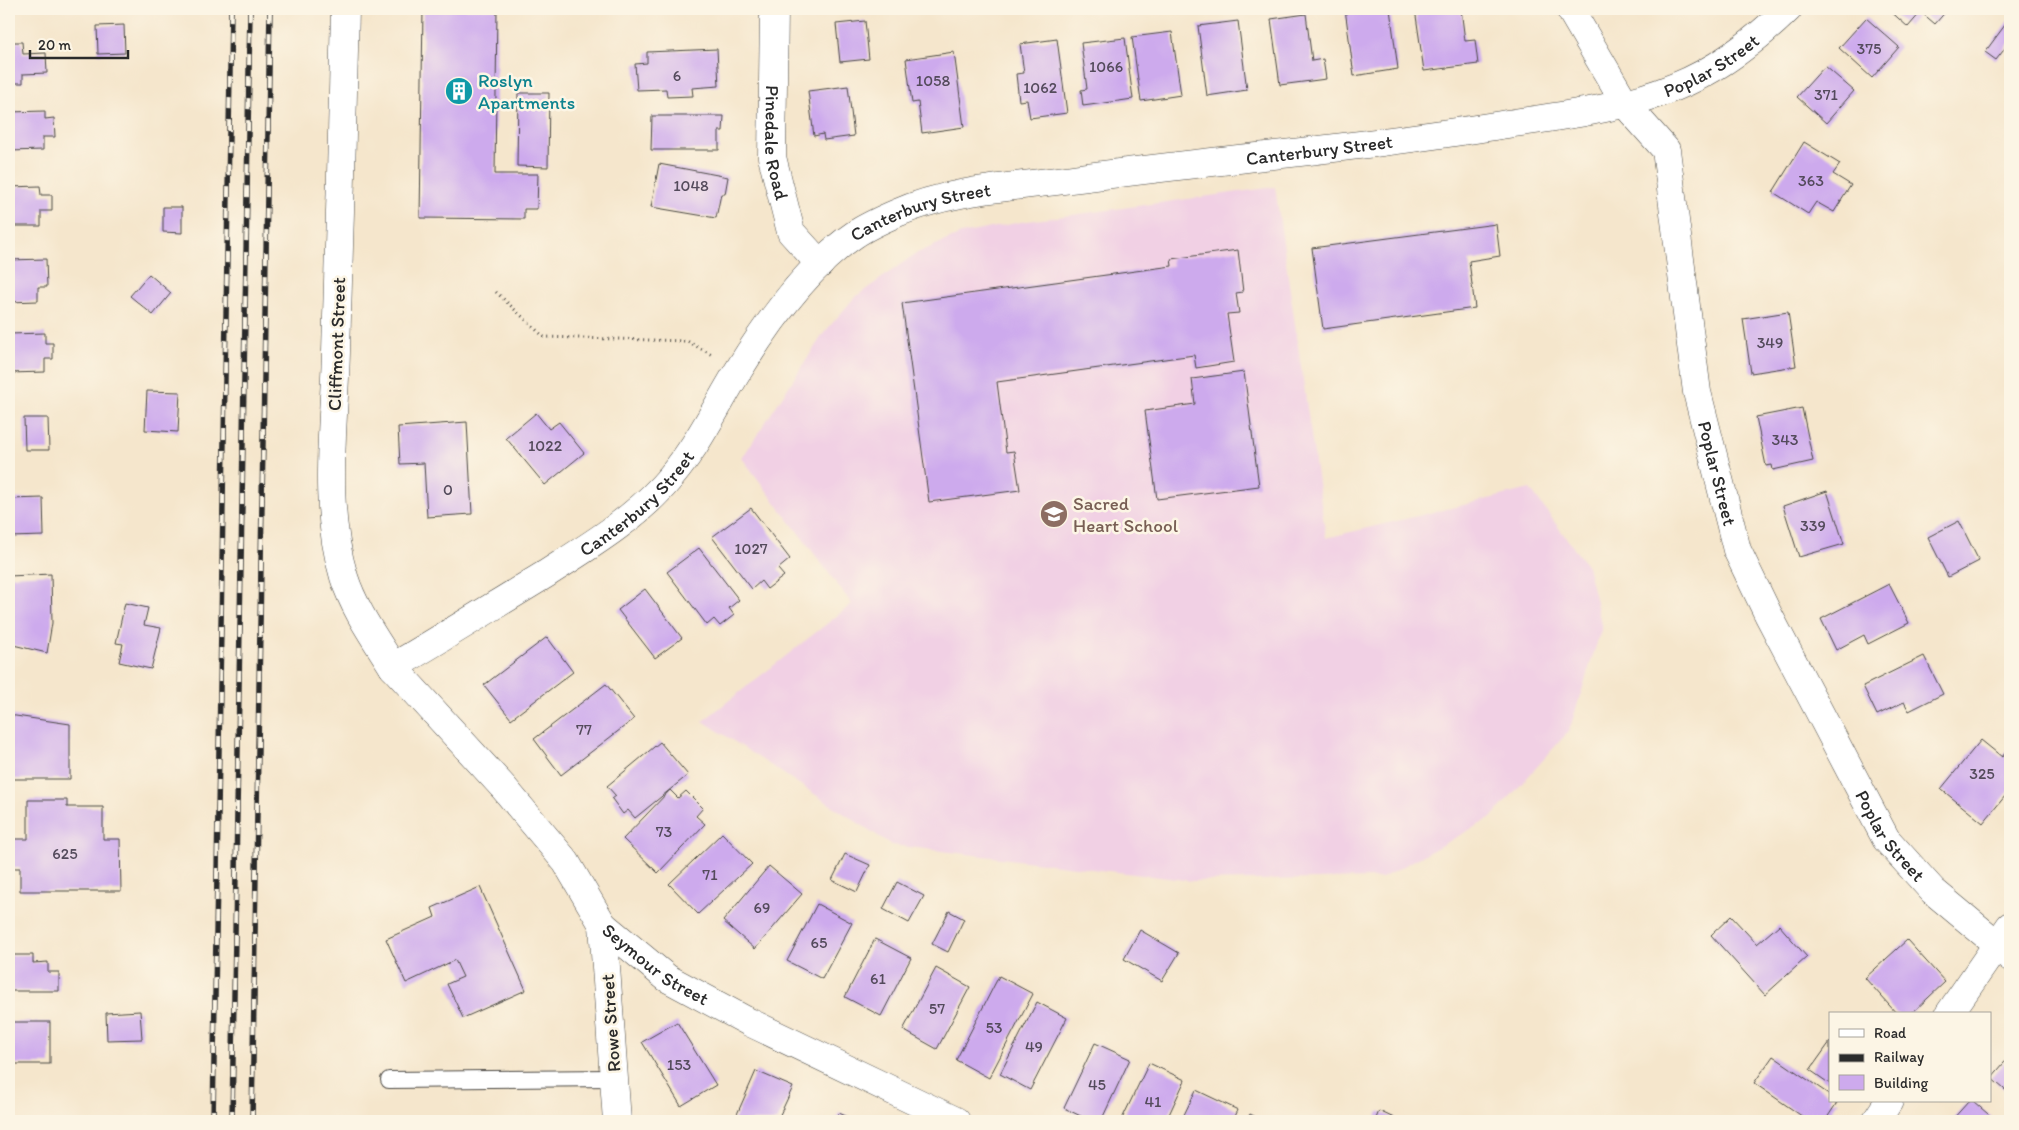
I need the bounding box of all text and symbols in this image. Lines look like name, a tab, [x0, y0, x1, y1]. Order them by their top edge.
scale bar	[30, 28, 128, 60]
street label: Poplar Street	[1660, 29, 1764, 102]
text: 20 m	[38, 36, 72, 54]
house number: 375	[1856, 39, 1882, 58]
house number: 1066	[1089, 57, 1123, 76]
house number: 6	[673, 66, 681, 85]
place label: Roslyn Apartments	[478, 69, 575, 114]
house number: 1058	[916, 71, 950, 90]
building icon: Roslyn Apartments	[444, 76, 474, 106]
house number: 1062	[1023, 78, 1058, 97]
street label: Pinedale Road	[760, 85, 794, 203]
house number: 371	[1814, 85, 1839, 104]
street label: Canterbury Street	[1245, 130, 1394, 170]
house number: 363	[1798, 171, 1824, 190]
house number: 1048	[673, 176, 709, 195]
street label: Canterbury Street	[846, 178, 992, 246]
street label: Cliffmont Street	[323, 277, 350, 411]
house number: 349	[1757, 333, 1783, 352]
street label: Poplar Street	[1693, 419, 1741, 528]
house number: 343	[1771, 430, 1799, 449]
house number: 1022	[528, 436, 563, 455]
street label: Canterbury Street	[575, 446, 699, 561]
house number: 0	[443, 480, 453, 499]
place label: Sacred Heart School	[1073, 492, 1179, 537]
school or university icon: Sacred Heart School	[1039, 499, 1069, 529]
house number: 339	[1800, 516, 1826, 535]
house number: 1027	[734, 539, 768, 558]
house number: 77	[576, 720, 592, 739]
house number: 325	[1969, 764, 1995, 783]
street label: Poplar Street	[1850, 786, 1930, 887]
house number: 73	[656, 822, 673, 841]
house number: 625	[52, 844, 78, 863]
house number: 71	[702, 865, 718, 884]
house number: 69	[754, 898, 770, 917]
street label: Seymour Street	[598, 918, 713, 1010]
house number: 65	[811, 933, 827, 952]
house number: 61	[870, 969, 887, 988]
street label: Rowe Street	[596, 973, 625, 1073]
house number: 57	[929, 999, 945, 1018]
legend	[1829, 1012, 1992, 1102]
house number: 53	[985, 1018, 1003, 1037]
text: Road	[1874, 1024, 1907, 1042]
house number: 49	[1025, 1037, 1043, 1056]
text: Railway	[1874, 1048, 1924, 1066]
house number: 153	[667, 1055, 692, 1074]
text: Building	[1874, 1074, 1928, 1092]
house number: 45	[1088, 1075, 1106, 1094]
house number: 41	[1144, 1092, 1162, 1111]

